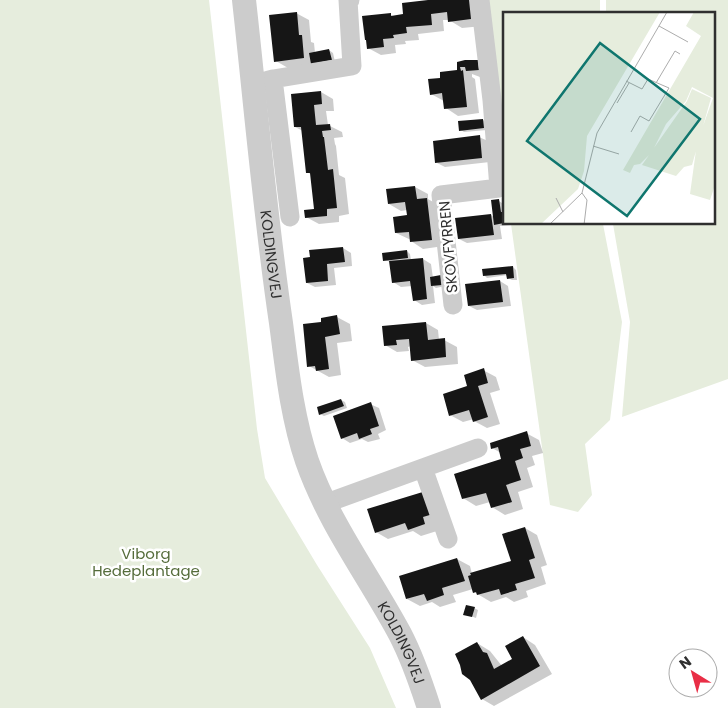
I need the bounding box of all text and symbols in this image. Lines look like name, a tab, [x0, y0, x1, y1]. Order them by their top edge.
inset map	[503, 12, 716, 225]
street label: SKOVFYRREN	[434, 200, 462, 294]
street label: KOLDINGVEJ	[256, 209, 288, 300]
park label: Viborg Hedeplantage	[92, 543, 200, 581]
street label: KOLDINGVEJ	[373, 597, 431, 687]
north arrow	[668, 648, 718, 698]
text: N	[675, 651, 695, 674]

